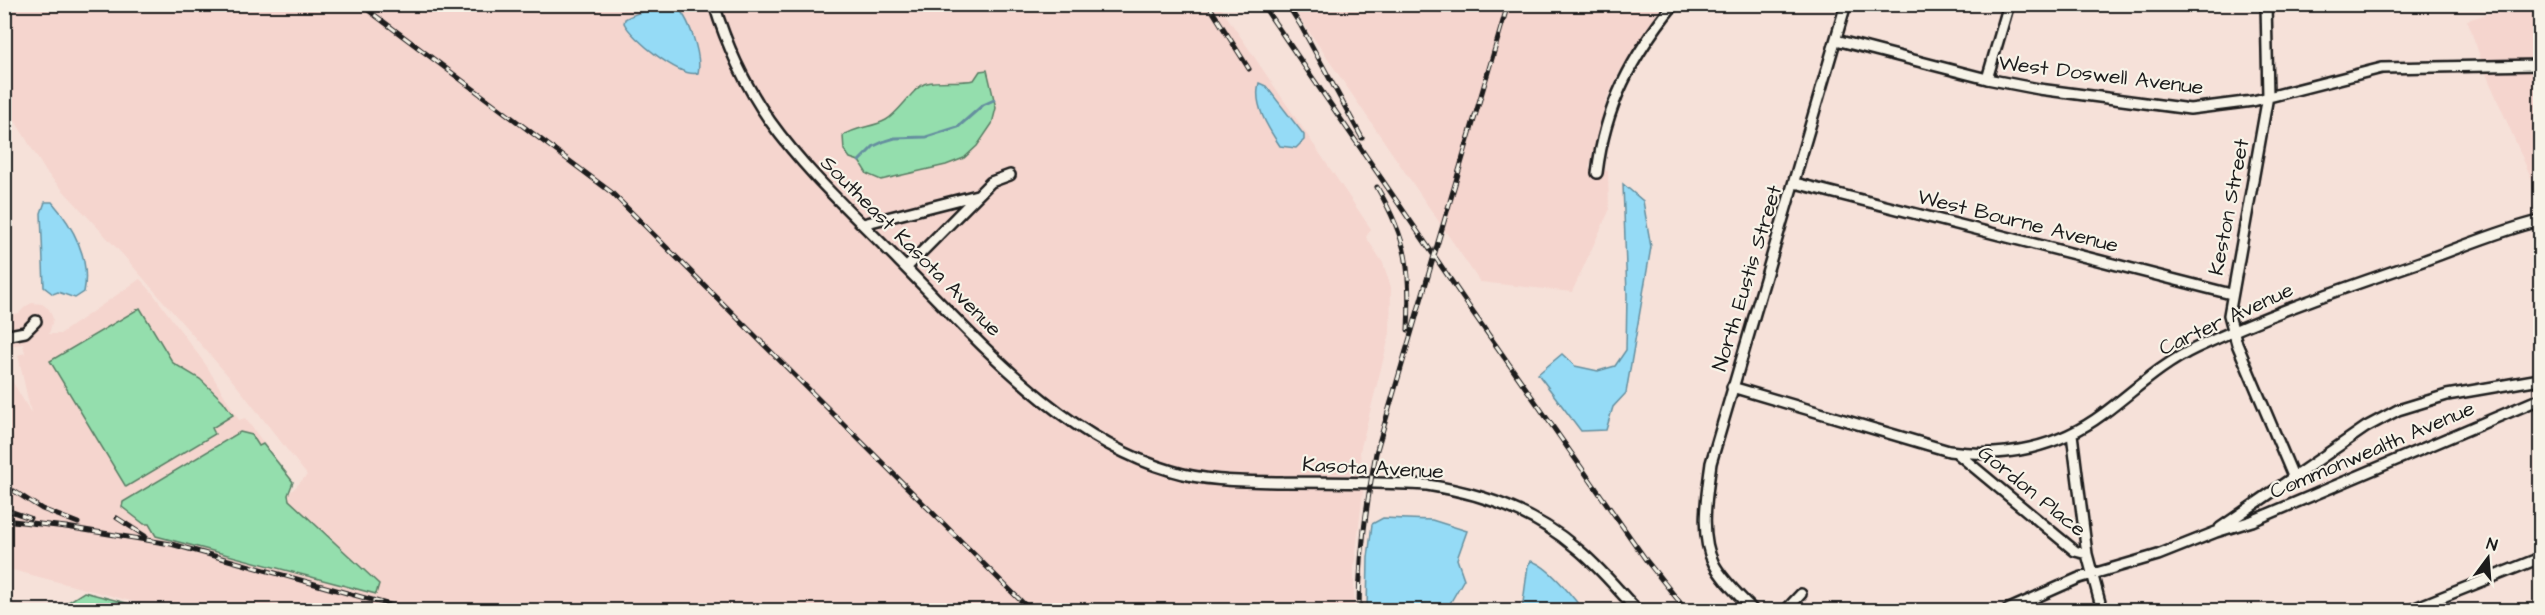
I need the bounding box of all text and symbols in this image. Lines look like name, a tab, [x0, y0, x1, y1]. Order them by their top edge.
street label: West Doswell Avenue	[1997, 48, 2205, 102]
street label: Keston Street	[2202, 136, 2257, 278]
street label: Southeast Kasota Avenue	[814, 149, 1008, 343]
street label: North Eustis Street	[1705, 181, 1789, 374]
street label: West Bourne Avenue	[1915, 182, 2121, 260]
street label: Carter Avenue	[2154, 275, 2298, 363]
street label: Commonwealth Avenue	[2265, 394, 2479, 506]
street label: Gordon Place	[1972, 438, 2092, 544]
street label: Kasota Avenue	[1302, 450, 1444, 486]
north arrow	[2458, 528, 2518, 588]
text: N	[2484, 533, 2500, 556]

